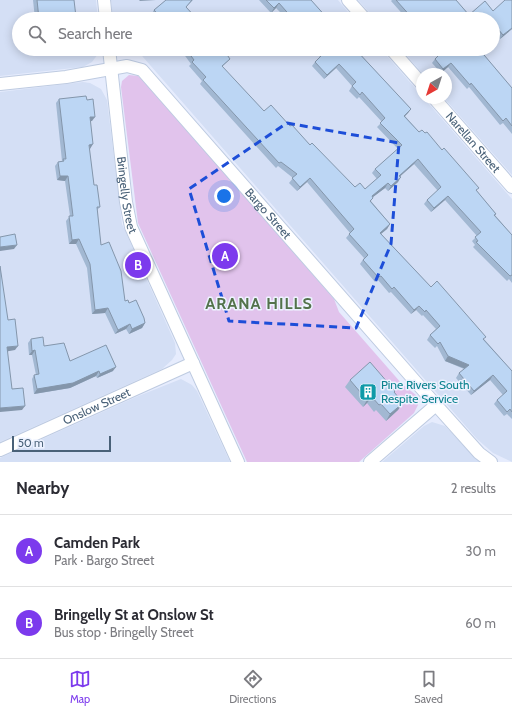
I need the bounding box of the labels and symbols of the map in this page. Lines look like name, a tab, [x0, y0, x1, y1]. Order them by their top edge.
north arrow	[416, 68, 452, 104]
street label: Narellan Street	[443, 109, 504, 175]
street label: Bringelly Street	[114, 156, 141, 236]
street label: Bargo Street	[242, 185, 295, 242]
your location	[214, 186, 234, 206]
pin: A	[212, 241, 238, 271]
pin: B	[125, 250, 151, 280]
district label: ARANA HILLS	[205, 294, 313, 313]
place label: Pine Rivers South Respite Service	[381, 377, 469, 406]
building icon: Pine Rivers South Respite Service	[358, 382, 378, 402]
street label: Onslow Street	[60, 384, 133, 428]
scale bar	[12, 434, 111, 453]

